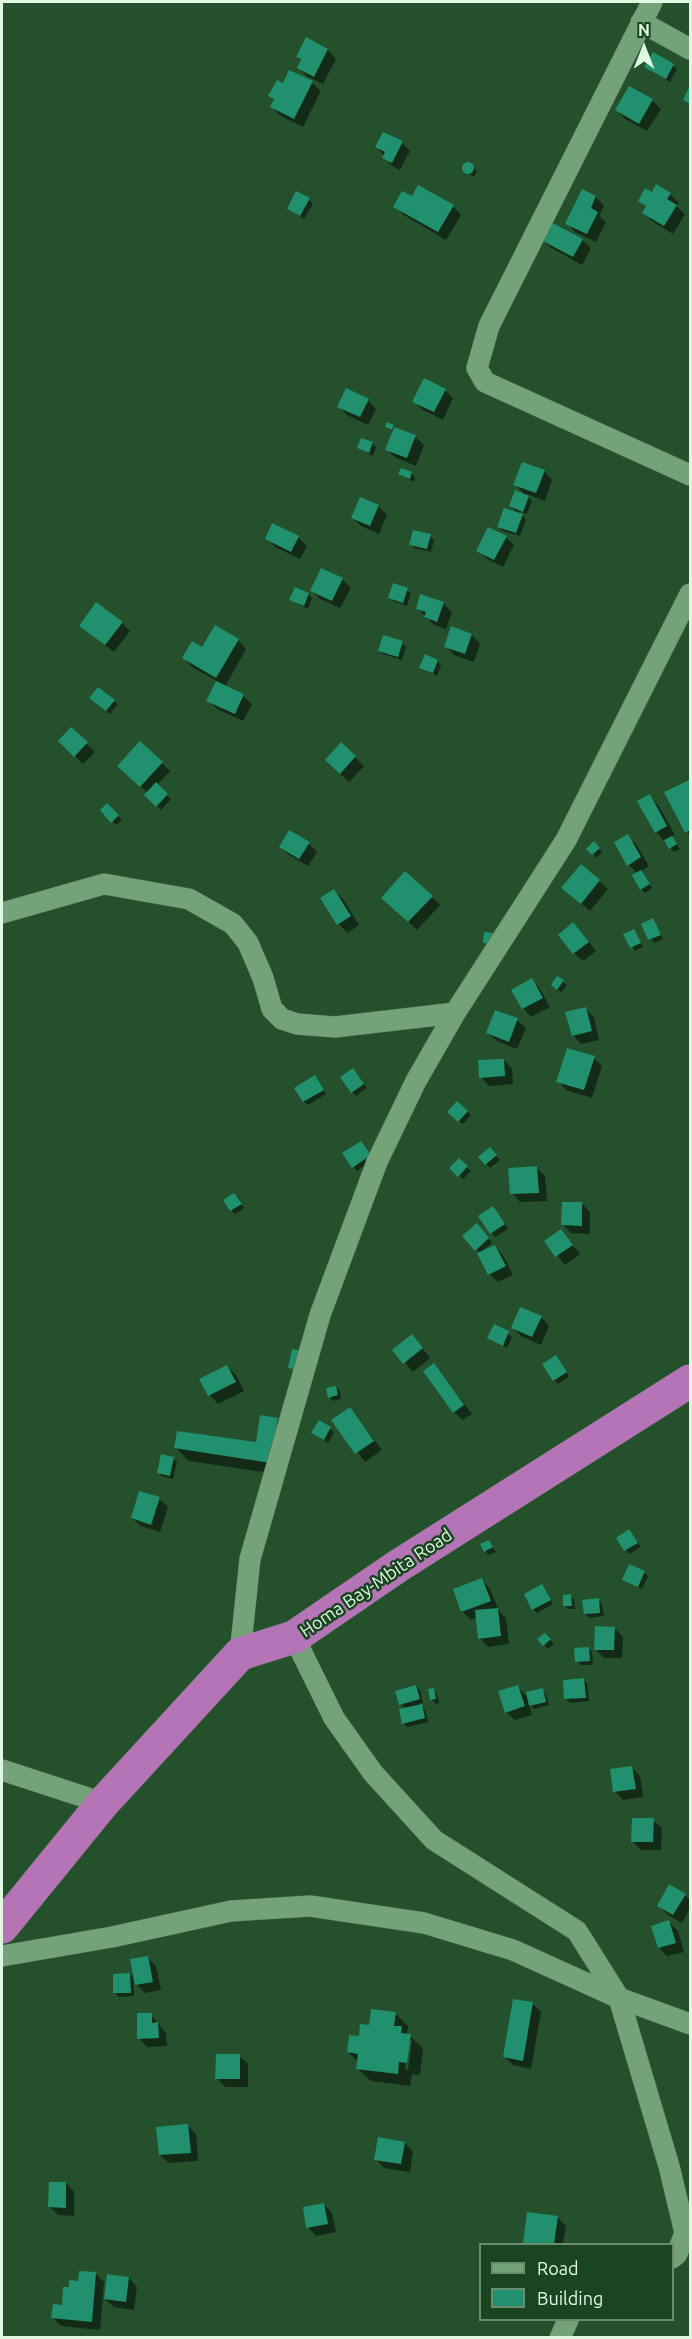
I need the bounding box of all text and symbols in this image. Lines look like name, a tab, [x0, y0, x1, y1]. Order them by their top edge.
north arrow	[614, 18, 674, 78]
text: N	[638, 21, 650, 39]
street label: Homa Bay-Mbita Road	[296, 1524, 456, 1642]
legend	[479, 2243, 674, 2321]
text: Road	[537, 2258, 579, 2278]
text: Building	[537, 2288, 603, 2308]

